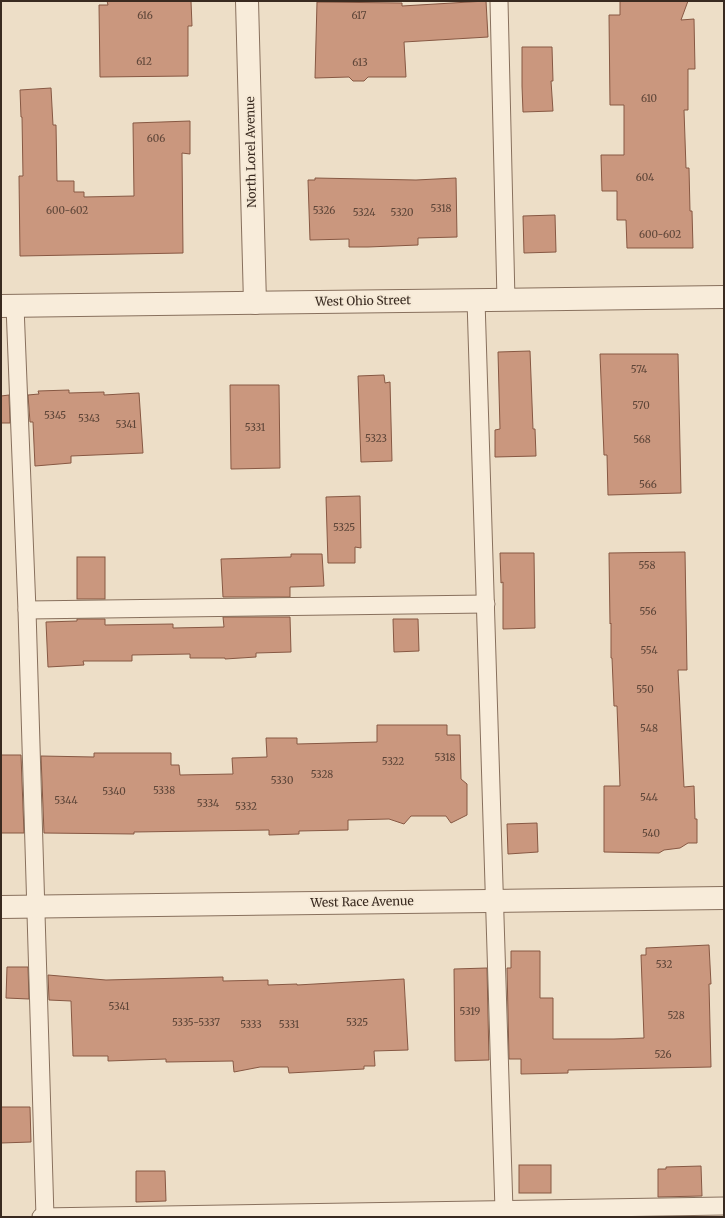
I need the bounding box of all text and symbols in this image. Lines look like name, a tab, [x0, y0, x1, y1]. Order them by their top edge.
house number: 616	[137, 9, 153, 22]
house number: 617	[351, 9, 367, 22]
house number: 612	[136, 55, 152, 68]
house number: 613	[352, 56, 368, 69]
house number: 610	[641, 92, 657, 105]
street label: North Lorel Avenue	[242, 96, 259, 208]
house number: 606	[147, 132, 165, 145]
house number: 604	[636, 171, 654, 184]
house number: 5318	[431, 202, 451, 215]
house number: 600-602	[46, 204, 88, 217]
house number: 5326	[313, 204, 335, 217]
house number: 5324	[353, 206, 375, 219]
house number: 5320	[391, 206, 413, 219]
house number: 600-602	[639, 228, 681, 241]
street label: West Ohio Street	[314, 292, 411, 309]
house number: 574	[631, 363, 647, 376]
house number: 570	[632, 399, 650, 412]
house number: 5345	[44, 409, 66, 422]
house number: 5343	[78, 412, 100, 425]
house number: 5341	[116, 418, 137, 431]
house number: 5331	[245, 421, 266, 434]
house number: 5323	[365, 432, 387, 445]
house number: 568	[633, 433, 651, 446]
house number: 566	[639, 478, 657, 491]
house number: 5325	[333, 521, 355, 534]
house number: 558	[639, 559, 655, 572]
house number: 556	[639, 605, 657, 618]
house number: 554	[640, 644, 658, 657]
house number: 550	[636, 683, 654, 696]
house number: 548	[640, 722, 658, 735]
house number: 5318	[435, 751, 455, 764]
house number: 5322	[382, 755, 404, 768]
house number: 5328	[311, 768, 333, 781]
house number: 5330	[271, 774, 293, 787]
house number: 5338	[153, 784, 175, 797]
house number: 5340	[102, 785, 126, 798]
house number: 544	[640, 791, 658, 804]
house number: 5344	[54, 794, 78, 807]
house number: 5334	[197, 797, 219, 810]
house number: 5332	[235, 800, 257, 813]
house number: 540	[642, 827, 660, 840]
street label: West Race Avenue	[309, 893, 414, 910]
house number: 532	[656, 958, 672, 971]
house number: 5341	[109, 1000, 130, 1013]
house number: 5319	[460, 1005, 480, 1018]
house number: 528	[667, 1009, 685, 1022]
house number: 5335-5337	[172, 1016, 220, 1029]
house number: 5325	[346, 1016, 368, 1029]
house number: 5333	[240, 1018, 262, 1031]
house number: 5331	[279, 1018, 300, 1031]
house number: 526	[654, 1048, 672, 1061]

